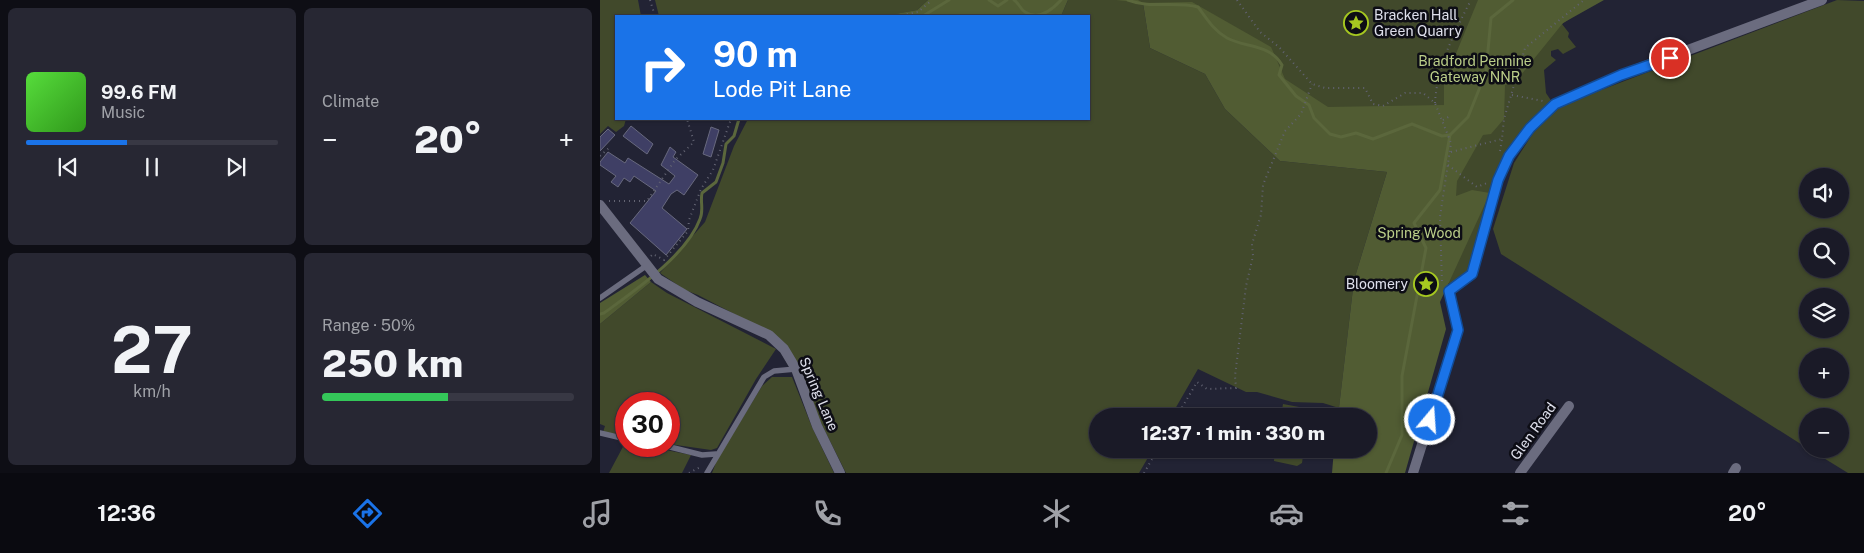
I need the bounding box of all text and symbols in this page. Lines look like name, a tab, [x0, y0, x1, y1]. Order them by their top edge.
place label: Bracken Hall Green Quarry	[1374, 7, 1462, 39]
place icon: Bracken Hall Green Quarry	[1343, 10, 1369, 36]
text: 90 m	[713, 34, 798, 75]
icon: right	[630, 35, 695, 100]
pin	[1649, 37, 1691, 79]
icon: arrive	[1656, 44, 1684, 72]
park label: Bradford Pennine Gateway NNR	[1418, 53, 1532, 85]
text: Lode Pit Lane	[713, 76, 852, 102]
text: 99.6 FM	[101, 81, 177, 103]
text: Climate	[322, 92, 379, 111]
text: Music	[101, 103, 145, 122]
text: 20°	[414, 117, 482, 162]
text: −	[322, 123, 338, 156]
text: +	[558, 123, 574, 156]
icon: previous	[54, 153, 82, 181]
icon: pause	[138, 153, 166, 181]
icon: next	[222, 153, 250, 181]
map controls	[1799, 168, 1849, 458]
button: sound	[1799, 168, 1849, 218]
park label: Spring Wood	[1377, 225, 1461, 241]
button: search	[1799, 228, 1849, 278]
place icon: Bloomery	[1413, 271, 1439, 297]
place label: Bloomery	[1346, 276, 1408, 292]
button: layers	[1799, 288, 1849, 338]
text: 27	[111, 311, 193, 388]
text: Range · 50%	[322, 316, 415, 335]
text: 250 km	[322, 341, 463, 386]
button: +	[1799, 348, 1849, 398]
street label: Spring Lane	[796, 355, 842, 433]
text: km/h	[133, 382, 171, 401]
speed limit sign: 30	[615, 392, 680, 457]
position arrow	[1403, 393, 1455, 445]
street label: Glen Road	[1507, 399, 1559, 463]
button: −	[1799, 408, 1849, 458]
text: 12:37 · 1 min · 330 m	[1141, 422, 1325, 444]
icon: directions	[350, 496, 385, 531]
icon: music	[580, 496, 615, 531]
icon: phone	[810, 496, 845, 531]
icon: climate	[1039, 496, 1074, 531]
icon: car	[1269, 496, 1304, 531]
icon: filters	[1498, 496, 1533, 531]
text: 12:36	[97, 500, 156, 526]
text: 20°	[1728, 500, 1767, 526]

